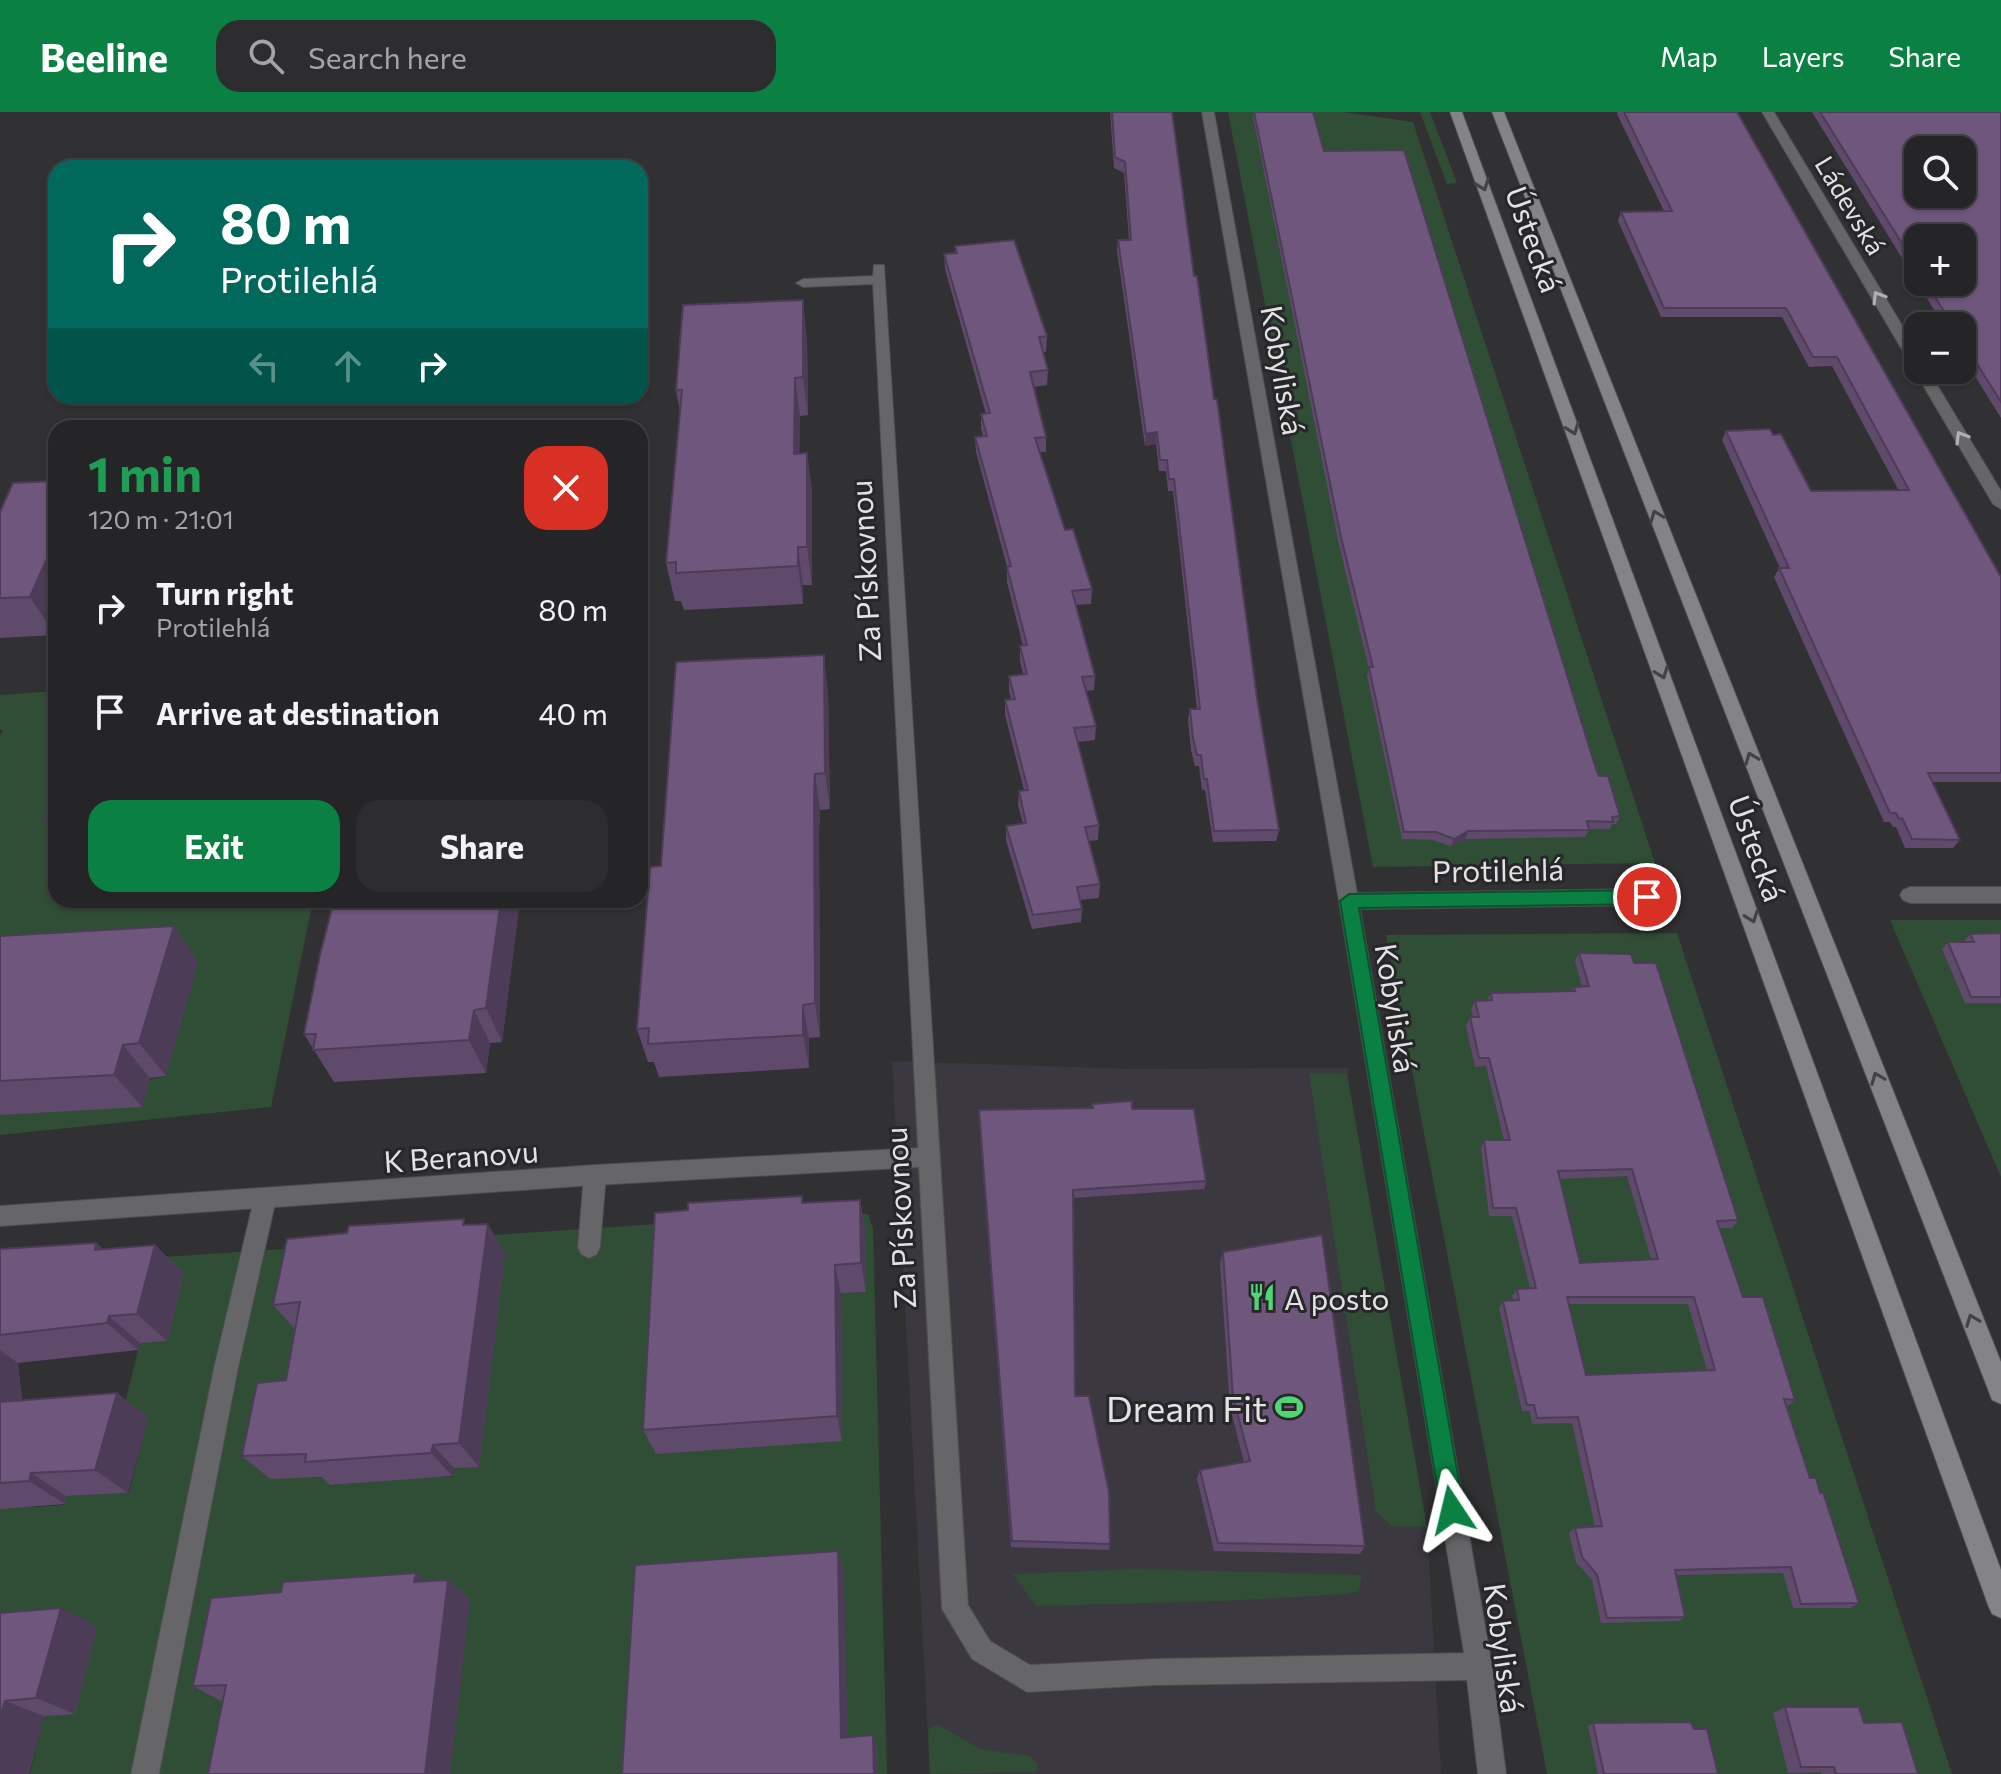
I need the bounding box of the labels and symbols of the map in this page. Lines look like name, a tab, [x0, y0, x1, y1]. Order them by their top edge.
street label: Ládevská	[1810, 150, 1892, 260]
one-way arrow	[1473, 177, 1490, 191]
street label: Ústecká	[1499, 181, 1571, 297]
one-way arrow	[1872, 291, 1888, 306]
street label: Kobyliská	[1254, 302, 1314, 438]
one-way arrow	[1563, 421, 1579, 435]
one-way arrow	[1955, 431, 1971, 446]
street label: Za Pískovnou	[841, 479, 887, 663]
one-way arrow	[1649, 509, 1666, 523]
one-way arrow	[1652, 665, 1669, 679]
one-way arrow	[1744, 752, 1761, 766]
street label: Ústecká	[1722, 790, 1794, 906]
street label: Protilehlá	[1432, 849, 1564, 889]
pin	[1613, 863, 1681, 931]
one-way arrow	[1742, 910, 1759, 924]
street label: Kobyliská	[1369, 941, 1425, 1075]
one-way arrow	[1870, 1072, 1887, 1086]
street label: Za Pískovnou	[876, 1126, 922, 1310]
street label: K Beranovu	[382, 1131, 540, 1179]
place label: A posto	[1284, 1279, 1389, 1316]
restaurant icon: A posto	[1247, 1282, 1277, 1312]
one-way arrow	[1966, 1314, 1982, 1328]
place label: Dream Fit	[1106, 1385, 1267, 1429]
sports icon: Dream Fit	[1274, 1392, 1304, 1422]
position arrow	[1410, 1468, 1494, 1552]
street label: Kobyliská	[1478, 1581, 1532, 1715]

